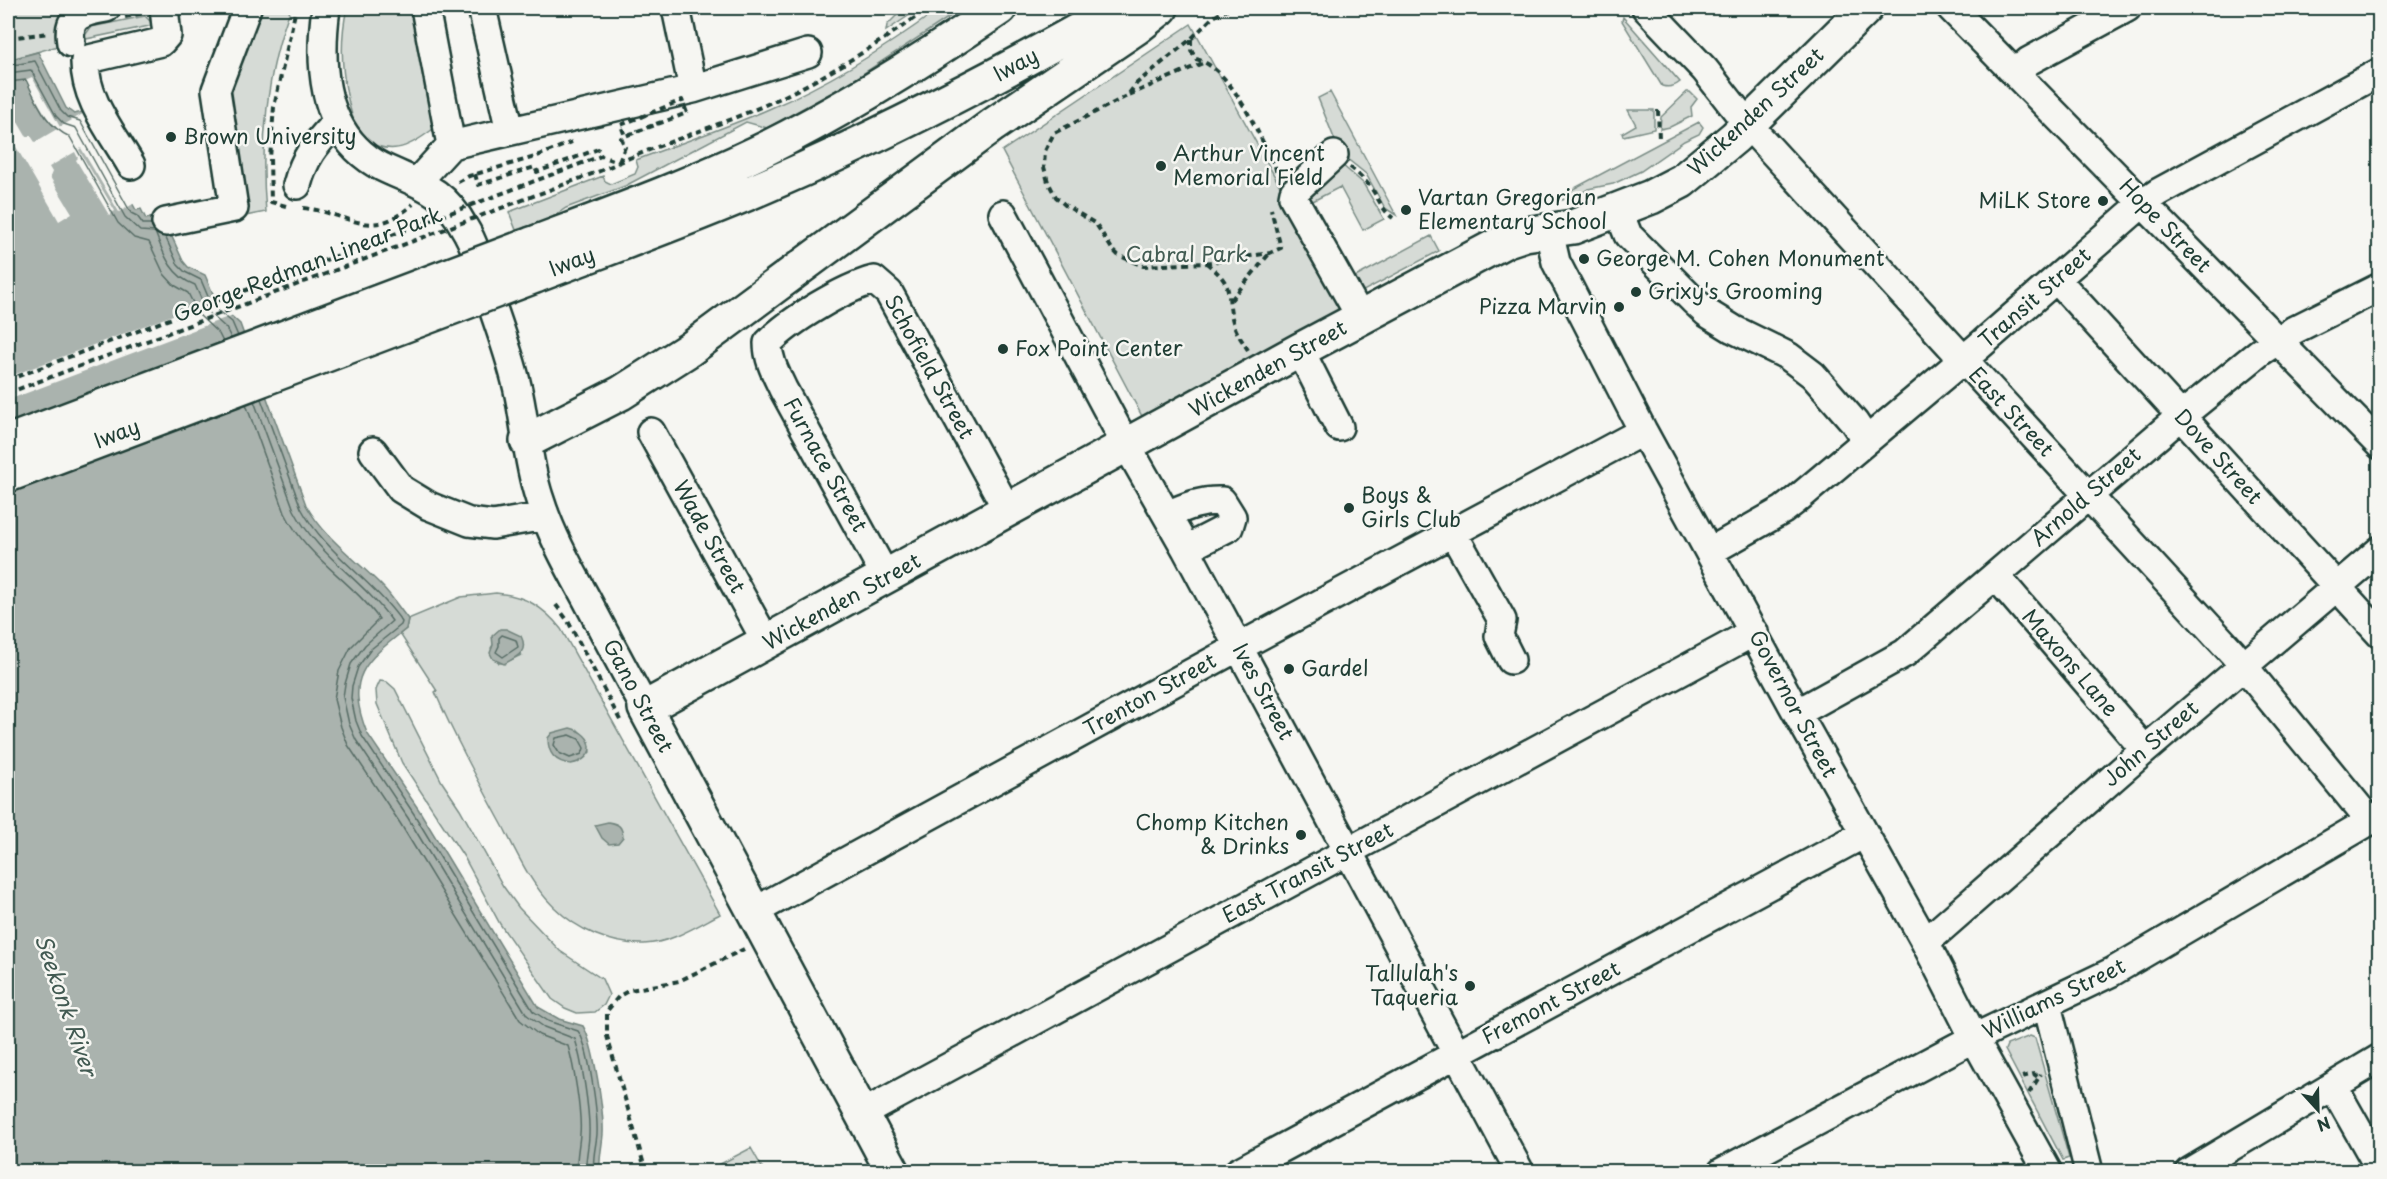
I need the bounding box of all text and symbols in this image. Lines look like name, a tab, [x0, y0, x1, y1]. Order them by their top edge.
street label: Iway	[987, 38, 1043, 88]
street label: Wickenden Street	[1679, 39, 1830, 182]
place label: Brown University	[183, 119, 357, 151]
marker: Brown University	[164, 130, 178, 144]
place label: Arthur Vincent Memorial Field	[1173, 136, 1325, 192]
marker: Arthur Vincent Memorial Field	[1154, 159, 1168, 173]
street label: Hope Street	[2113, 170, 2220, 279]
place label: Vartan Gregorian Elementary School	[1418, 180, 1607, 236]
place label: MiLK Store	[1979, 183, 2091, 215]
marker: MiLK Store	[2096, 194, 2110, 208]
street label: George Redman Linear Park	[168, 197, 447, 329]
marker: Vartan Gregorian Elementary School	[1399, 203, 1413, 217]
street label: Iway	[544, 237, 599, 283]
park label: Cabral Park	[1126, 237, 1248, 269]
street label: Transit Street	[1970, 238, 2097, 355]
place label: George M. Cohen Monument	[1596, 241, 1884, 273]
marker: George M. Cohen Monument	[1577, 252, 1591, 266]
place label: Grixy's Grooming	[1648, 274, 1823, 306]
marker: Grixy's Grooming	[1629, 285, 1643, 299]
street label: Schofield Street	[878, 288, 984, 444]
place label: Pizza Marvin	[1479, 289, 1607, 321]
marker: Pizza Marvin	[1612, 300, 1626, 314]
street label: Wickenden Street	[1182, 310, 1352, 424]
place label: Fox Point Center	[1015, 331, 1183, 363]
marker: Fox Point Center	[996, 342, 1010, 356]
street label: East Street	[1962, 359, 2063, 463]
street label: Furnace Street	[777, 391, 877, 537]
street label: Dove Street	[2168, 401, 2271, 510]
street label: Iway	[89, 409, 144, 455]
street label: Arnold Street	[2022, 438, 2147, 553]
street label: Wade Street	[667, 474, 755, 598]
place label: Boys & Girls Club	[1361, 478, 1461, 534]
marker: Boys & Girls Club	[1342, 501, 1356, 515]
street label: Wickenden Street	[756, 543, 926, 657]
street label: Maxons Lane	[2016, 601, 2127, 723]
street label: Governor Street	[1742, 624, 1847, 783]
street label: Gano Street	[596, 633, 683, 758]
street label: Ives Street	[1226, 637, 1304, 745]
street label: Trenton Street	[1077, 643, 1221, 743]
place label: Gardel	[1301, 651, 1368, 683]
marker: Gardel	[1282, 662, 1296, 676]
street label: John Street	[2095, 692, 2205, 793]
place label: Chomp Kitchen & Drinks	[1135, 805, 1289, 861]
street label: East Transit Street	[1216, 813, 1398, 930]
marker: Chomp Kitchen & Drinks	[1294, 828, 1308, 842]
water label: Seekonk River	[28, 929, 108, 1083]
street label: Williams Street	[1976, 949, 2130, 1046]
street label: Fremont Street	[1475, 951, 1625, 1051]
place label: Tallulah's Taqueria	[1365, 956, 1459, 1012]
marker: Tallulah's Taqueria	[1463, 979, 1477, 993]
north arrow	[2288, 1080, 2348, 1140]
text: N	[2314, 1111, 2334, 1138]

